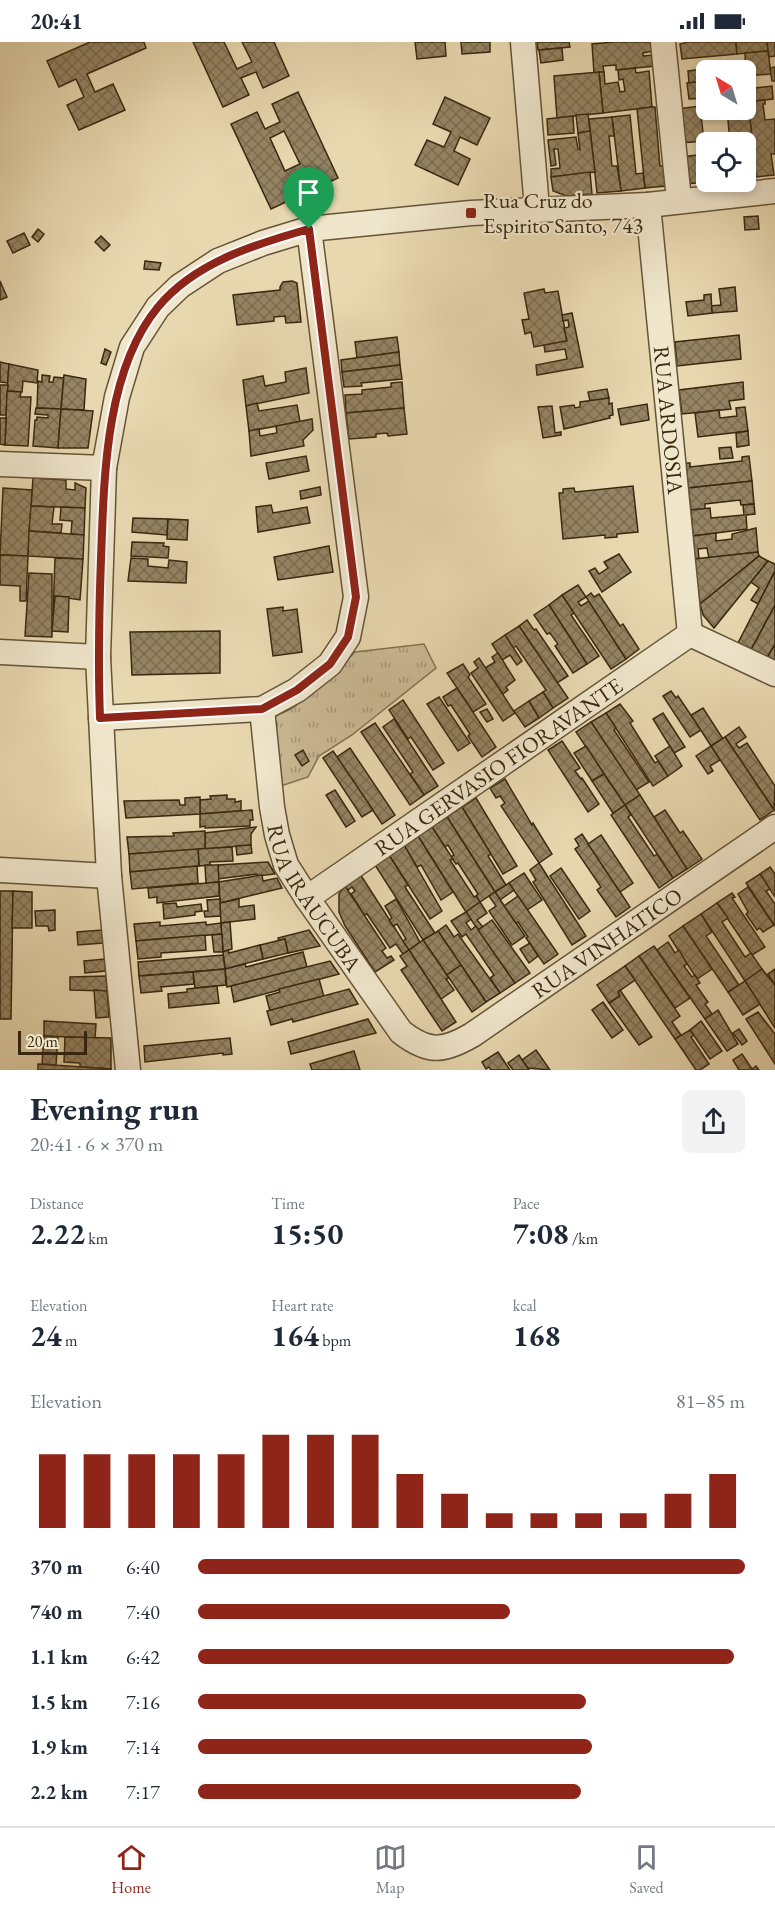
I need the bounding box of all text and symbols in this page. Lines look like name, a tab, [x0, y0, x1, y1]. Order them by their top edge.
text: 20:41	[30, 7, 83, 36]
north arrow	[696, 60, 756, 120]
map controls	[696, 60, 756, 192]
button: locate	[696, 132, 756, 192]
pin	[283, 167, 334, 229]
icon: arrive	[292, 176, 325, 209]
place label: Rua Cruz do Espirito Santo, 743	[483, 186, 643, 240]
marker: Rua Cruz do Espirito Santo, 743	[464, 206, 478, 220]
street label: RUA ARDOSIA	[647, 344, 691, 496]
street label: RUA GERVASIO FIORAVANTE	[368, 671, 628, 862]
street label: RUA IRAUCUBA	[261, 822, 369, 978]
street label: RUA VINHATICO	[525, 881, 688, 1005]
scale bar	[18, 1028, 87, 1055]
text: 20 m	[27, 1031, 58, 1052]
text: Evening run	[30, 1087, 199, 1130]
button: share	[682, 1090, 745, 1153]
text: 20:41 · 6 × 370 m	[30, 1131, 163, 1157]
text: Distance	[30, 1193, 83, 1214]
text: Time	[271, 1193, 305, 1214]
text: Pace	[513, 1193, 540, 1214]
text: 2.22	[30, 1214, 85, 1253]
text: 15:50	[271, 1214, 343, 1253]
text: 7:08	[513, 1214, 569, 1253]
text: km	[85, 1228, 108, 1249]
text: /km	[569, 1228, 598, 1249]
text: Elevation	[30, 1295, 88, 1316]
text: Heart rate	[271, 1295, 333, 1316]
text: kcal	[513, 1295, 537, 1316]
text: 24	[30, 1316, 62, 1355]
text: 164	[271, 1316, 319, 1355]
text: 168	[513, 1316, 560, 1355]
text: m	[62, 1330, 77, 1351]
text: bpm	[319, 1330, 351, 1351]
text: Elevation	[30, 1388, 102, 1414]
text: 81–85 m	[676, 1388, 745, 1414]
text: 370 m	[30, 1554, 83, 1580]
text: 6:40	[126, 1554, 160, 1580]
text: 740 m	[30, 1599, 83, 1625]
text: 7:40	[126, 1599, 160, 1625]
text: 1.1 km	[30, 1644, 88, 1670]
text: 6:42	[126, 1644, 160, 1670]
text: 1.5 km	[30, 1689, 88, 1715]
text: 7:16	[126, 1689, 160, 1715]
text: 1.9 km	[30, 1734, 88, 1760]
text: 7:14	[126, 1734, 160, 1760]
text: 2.2 km	[30, 1779, 88, 1805]
text: 7:17	[126, 1779, 160, 1805]
tab: Home	[111, 1841, 151, 1898]
tab: Map	[374, 1841, 407, 1898]
tab: Saved	[629, 1841, 664, 1898]

